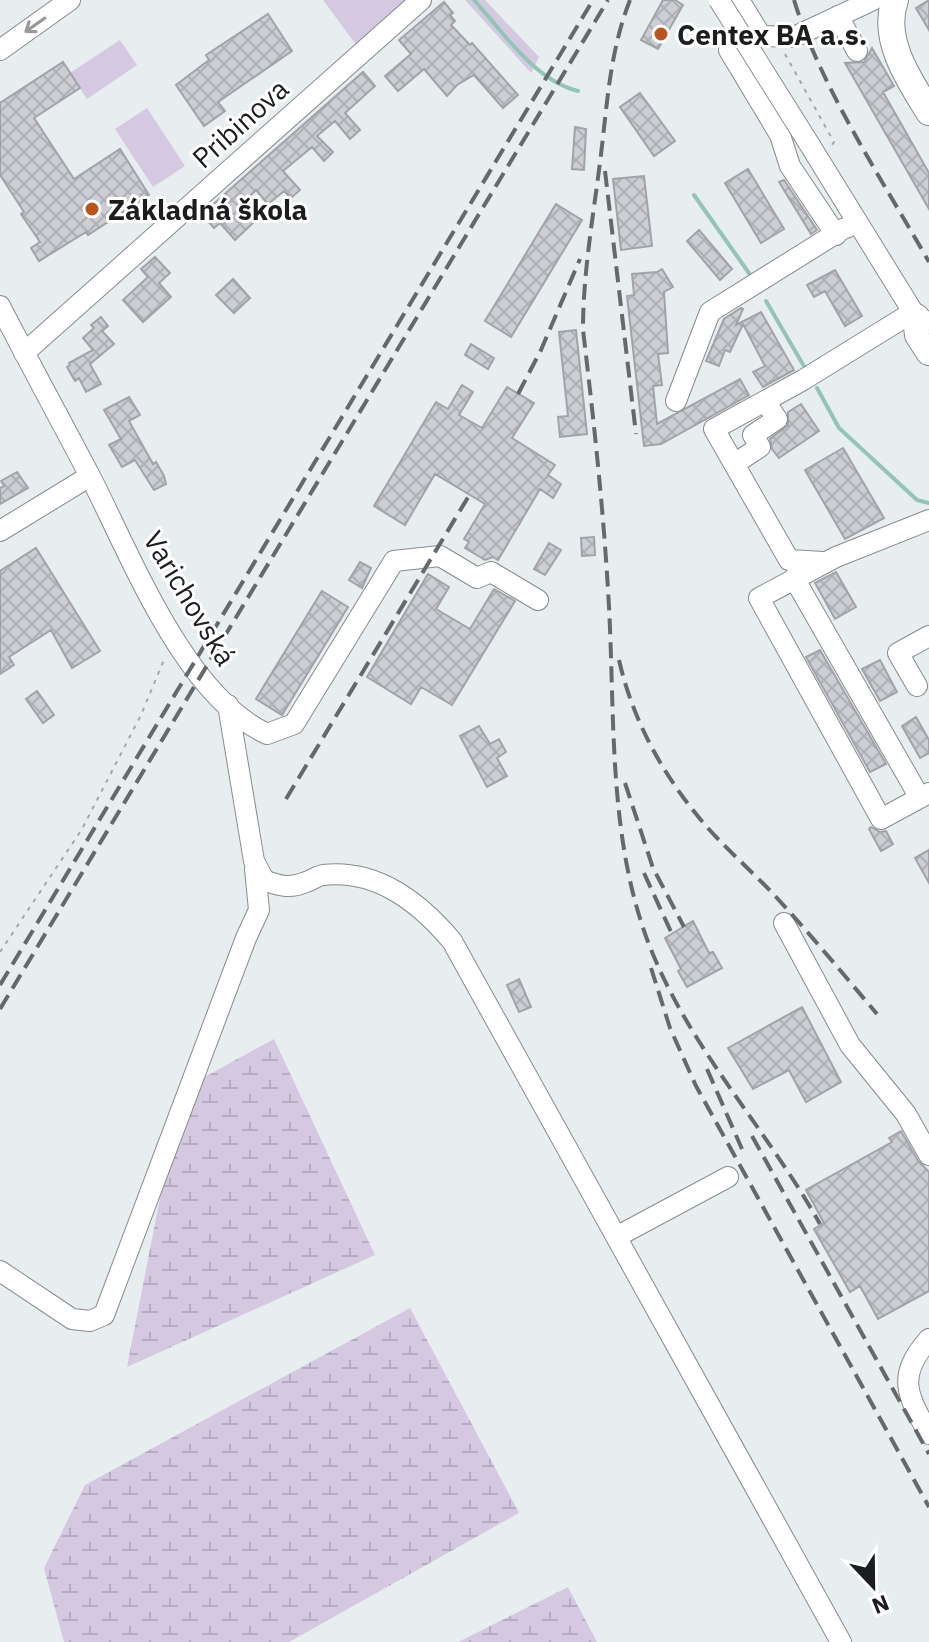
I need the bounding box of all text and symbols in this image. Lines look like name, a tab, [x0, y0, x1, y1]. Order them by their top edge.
one-way arrow	[25, 16, 46, 33]
place label: Centex BA a.s.	[677, 16, 867, 53]
marker: Centex BA a.s.	[652, 25, 670, 43]
street label: Pribinova	[184, 70, 296, 176]
place label: Základná škola	[108, 191, 308, 228]
marker: Základná škola	[83, 200, 101, 218]
street label: Varichovská	[135, 524, 245, 672]
north arrow	[833, 1546, 913, 1626]
text: N	[868, 1589, 893, 1621]

